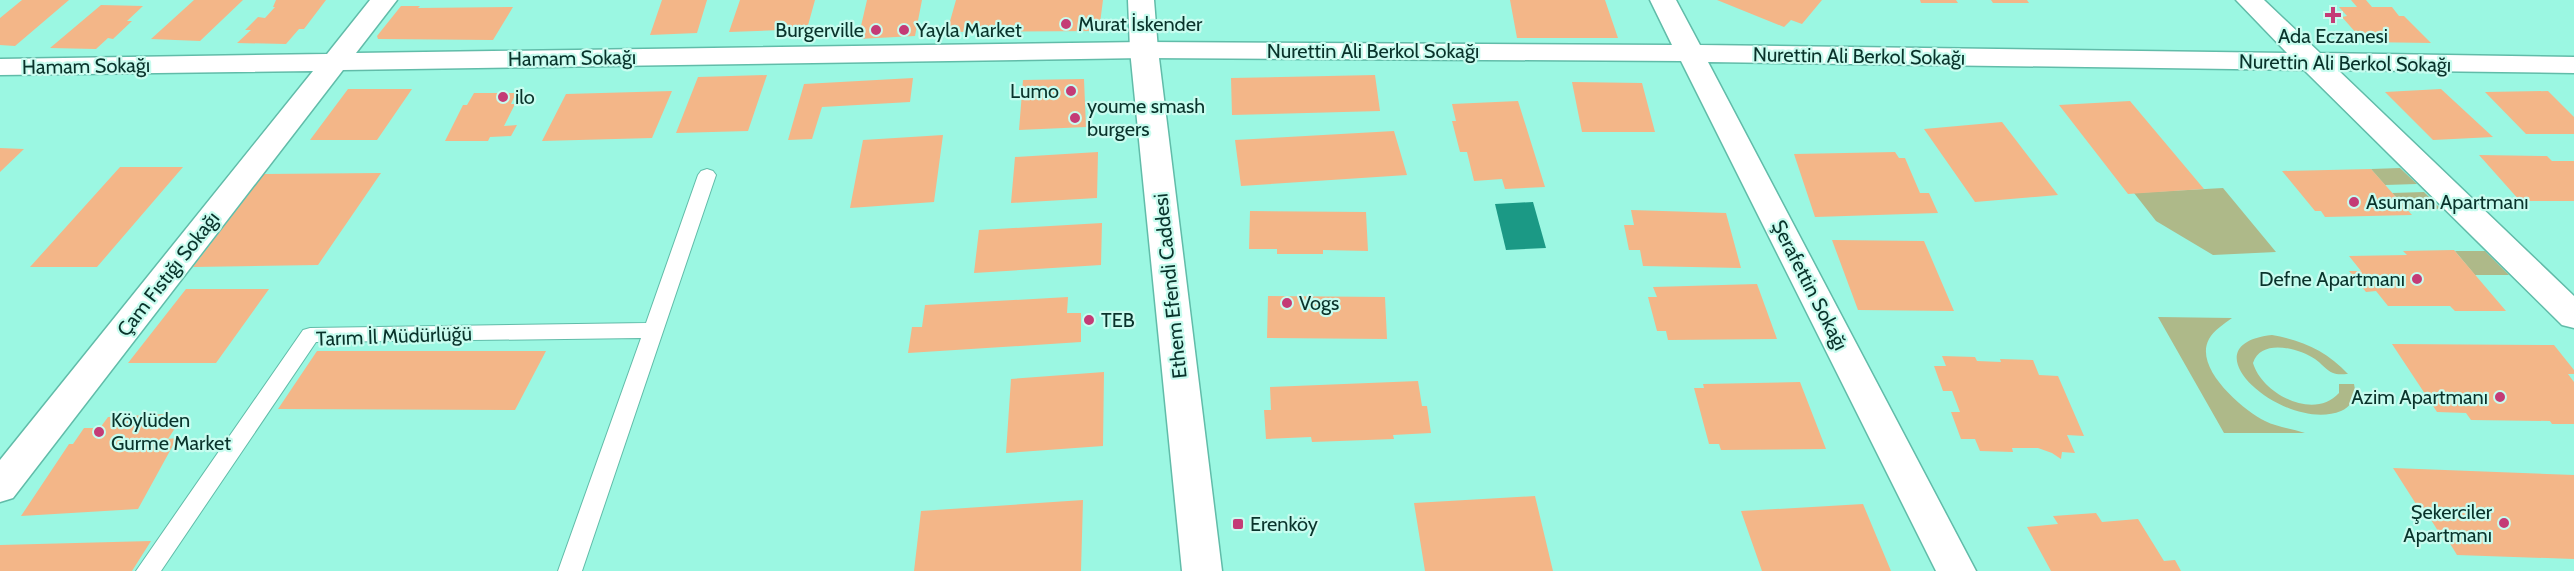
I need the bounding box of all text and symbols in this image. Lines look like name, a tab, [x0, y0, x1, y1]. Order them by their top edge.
marker: Ada Eczanesi	[2326, 8, 2340, 22]
place label: Murat İskender	[1078, 12, 1203, 36]
marker: Murat İskender	[1059, 17, 1073, 31]
place label: Burgerville	[775, 18, 864, 42]
place label: Yayla Market	[915, 18, 1022, 42]
marker: Burgerville	[869, 23, 883, 37]
marker: Yayla Market	[897, 23, 911, 37]
place label: Ada Eczanesi	[2278, 24, 2388, 48]
street label: Nurettin Ali Berkol Sokağı	[1267, 39, 1479, 63]
street label: Nurettin Ali Berkol Sokağı	[1753, 42, 1965, 70]
street label: Hamam Sokağı	[508, 45, 636, 71]
street label: Nurettin Ali Berkol Sokağı	[2239, 49, 2451, 77]
street label: Hamam Sokağı	[22, 53, 150, 79]
place label: Lumo	[1010, 79, 1059, 103]
marker: Lumo	[1064, 84, 1078, 98]
place label: ilo	[515, 85, 535, 109]
marker: ilo	[496, 90, 510, 104]
place label: youme smash burgers	[1087, 94, 1205, 141]
marker: youme smash burgers	[1068, 111, 1082, 125]
place label: Asuman Apartmanı	[2366, 190, 2529, 214]
street label: Ethem Efendi Caddesi	[1148, 192, 1192, 380]
marker: Asuman Apartmanı	[2347, 195, 2361, 209]
street label: Çam Fıstığı Sokağı	[112, 207, 224, 341]
street label: Şerafettin Sokağı	[1767, 216, 1853, 354]
place label: Defne Apartmanı	[2259, 267, 2405, 291]
marker: Defne Apartmanı	[2410, 272, 2424, 286]
place label: Vogs	[1299, 291, 1339, 315]
marker: Vogs	[1280, 296, 1294, 310]
place label: TEB	[1101, 308, 1135, 332]
marker: TEB	[1082, 313, 1096, 327]
street label: Tarım İl Müdürlüğü	[316, 321, 472, 351]
place label: Azim Apartmanı	[2351, 385, 2488, 409]
marker: Azim Apartmanı	[2493, 390, 2507, 404]
place label: Köylüden Gurme Market	[111, 408, 231, 455]
marker: Köylüden Gurme Market	[92, 425, 106, 439]
place label: Şekerciler Apartmanı	[2403, 500, 2493, 547]
place label: Erenköy	[1250, 512, 1318, 536]
marker: Şekerciler Apartmanı	[2497, 516, 2511, 530]
marker: Erenköy	[1231, 517, 1245, 531]

